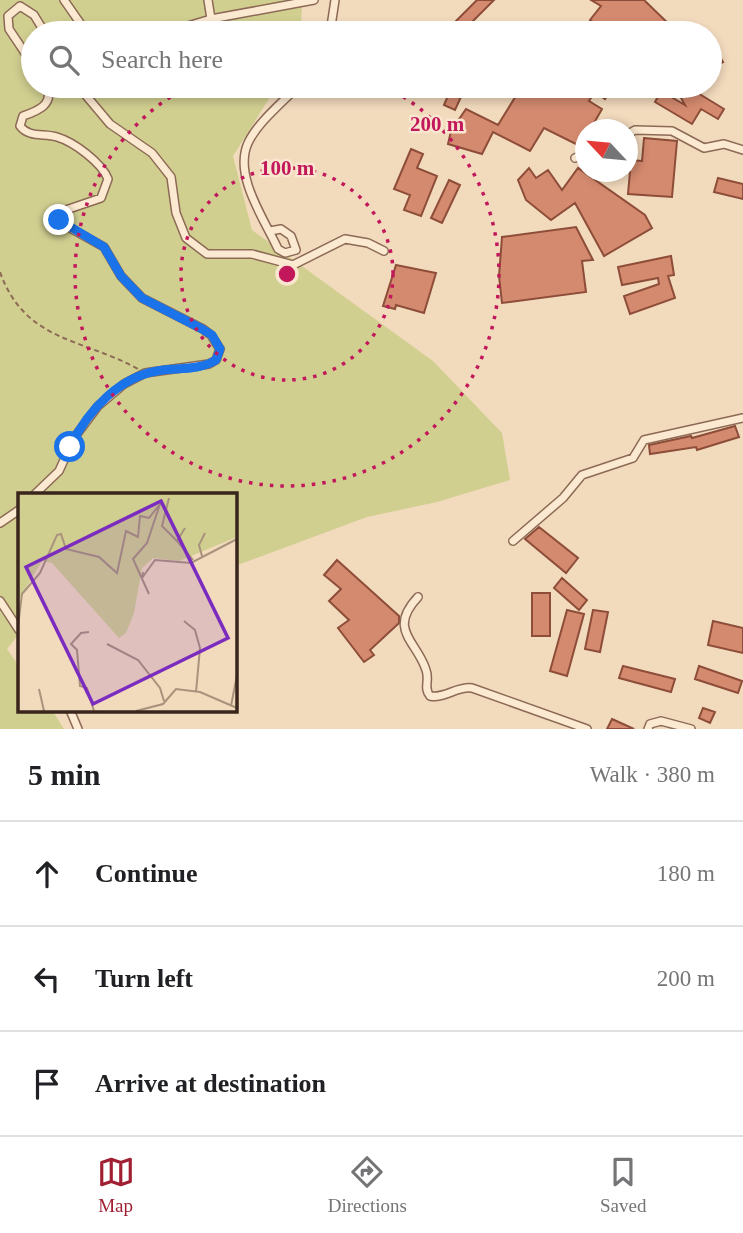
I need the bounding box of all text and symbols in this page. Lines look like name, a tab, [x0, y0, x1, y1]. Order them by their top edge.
search box	[21, 21, 722, 98]
icon: search	[45, 41, 83, 79]
text: Search here	[101, 45, 223, 74]
text: 200 m	[410, 112, 465, 136]
north arrow	[575, 119, 638, 182]
text: 100 m	[260, 156, 315, 180]
route end	[43, 204, 74, 235]
centre of rings	[275, 262, 299, 286]
route start	[54, 431, 85, 462]
inset map	[18, 493, 236, 712]
text: 5 min	[28, 758, 101, 791]
text: Walk · 380 m	[590, 762, 715, 787]
icon: ahead	[28, 855, 66, 893]
text: Continue	[95, 859, 198, 888]
text: 180 m	[657, 861, 715, 886]
icon: left	[28, 960, 66, 998]
text: Turn left	[95, 964, 193, 993]
text: 200 m	[657, 966, 715, 991]
icon: arrive	[28, 1065, 66, 1103]
text: Arrive at destination	[95, 1069, 326, 1098]
tab: Map	[97, 1153, 135, 1217]
tab: Directions	[328, 1153, 407, 1217]
tab: Saved	[600, 1153, 646, 1217]

